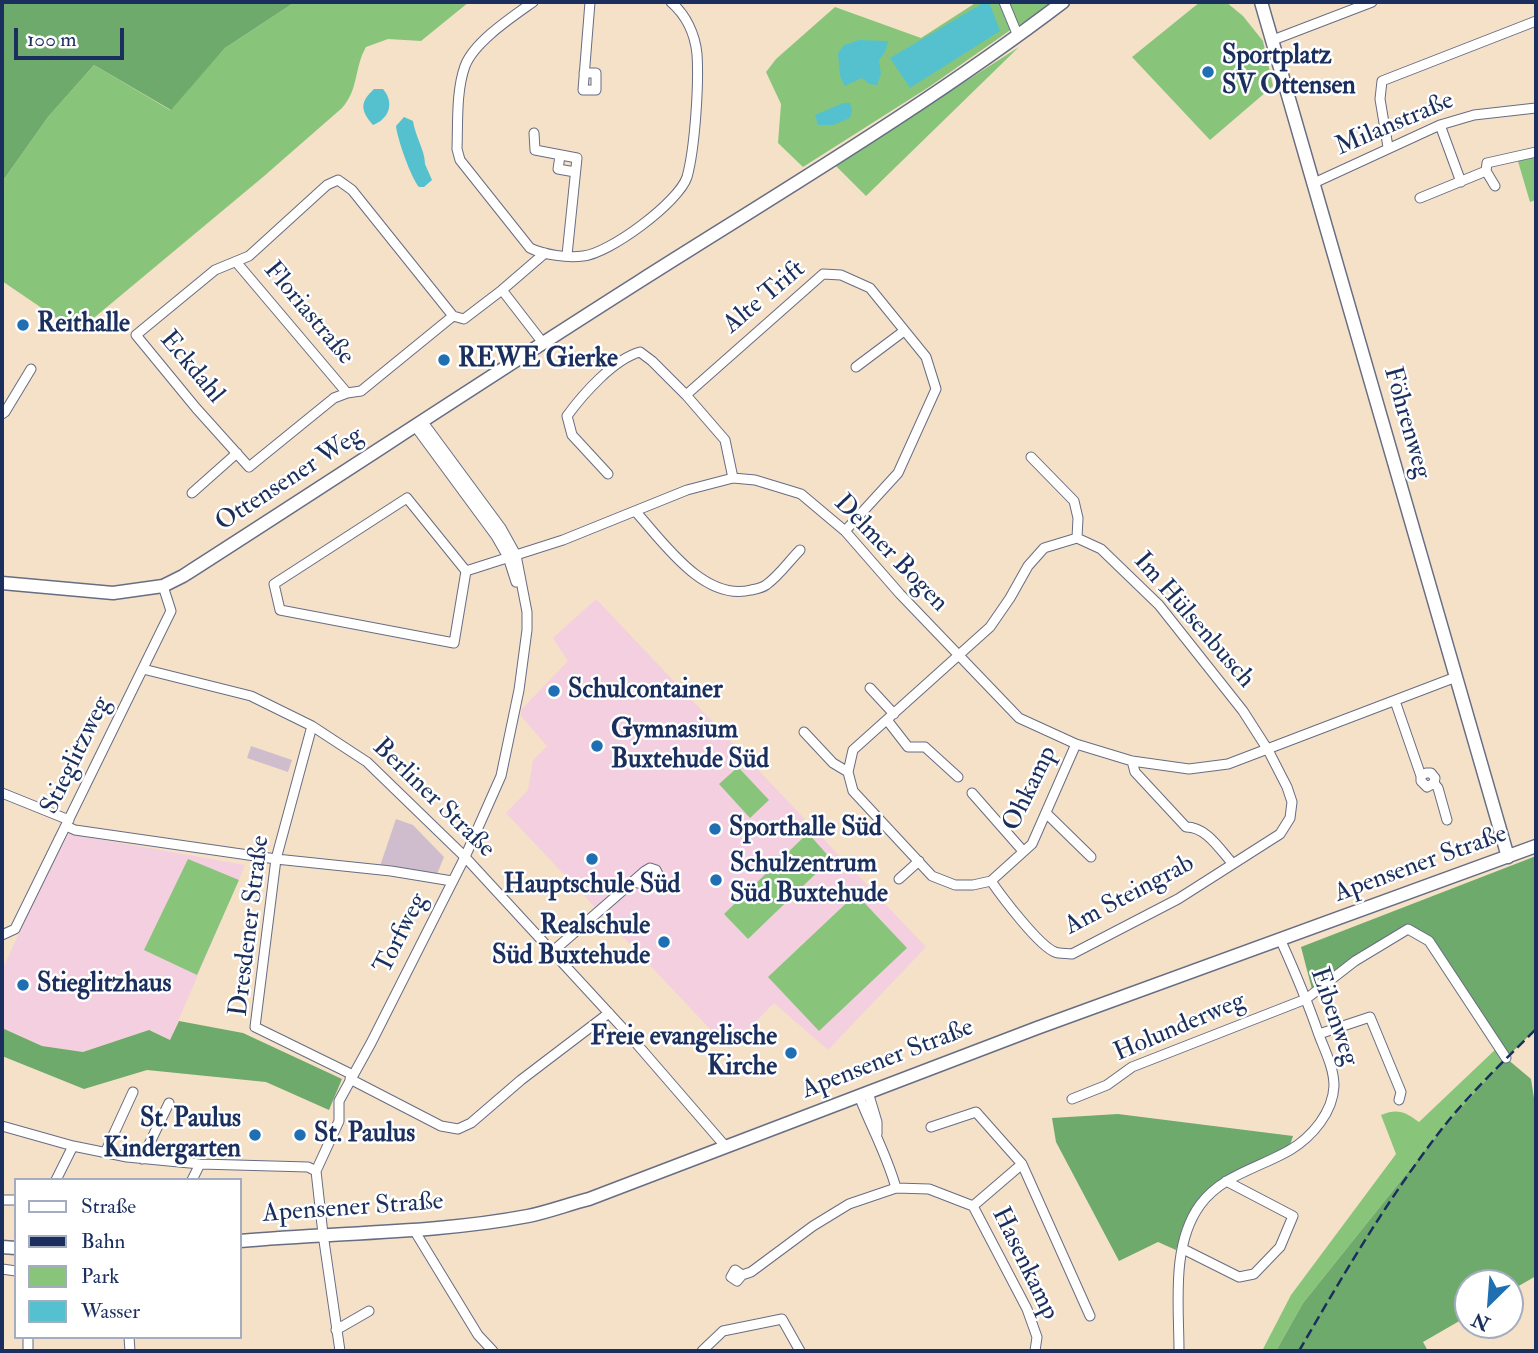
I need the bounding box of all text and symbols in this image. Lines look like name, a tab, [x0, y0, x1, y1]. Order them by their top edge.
scale bar	[18, 14, 128, 58]
text: 100 m	[27, 26, 77, 53]
place label: Sportplatz SV Ottensen	[1222, 41, 1356, 102]
marker: Sportplatz SV Ottensen	[1200, 64, 1216, 80]
street label: Milanstraße	[1331, 86, 1459, 164]
street label: Alte Trift	[718, 255, 812, 341]
street label: Floriastraße	[256, 256, 360, 372]
place label: Reithalle	[37, 309, 130, 341]
marker: Reithalle	[15, 317, 31, 333]
street label: Eckdahl	[152, 325, 230, 411]
place label: REWE Gierke	[458, 344, 618, 376]
marker: REWE Gierke	[436, 352, 452, 368]
street label: Föhrenweg	[1375, 364, 1437, 482]
street label: Ottensener Weg	[211, 421, 369, 539]
street label: Delmer Bogen	[826, 489, 954, 619]
street label: Im Hülsenbusch	[1126, 547, 1260, 695]
place label: Schulcontainer	[568, 675, 723, 707]
marker: Schulcontainer	[546, 683, 562, 699]
street label: Stieglitzweg	[35, 692, 119, 820]
place label: Gymnasium Buxtehude Süd	[611, 715, 769, 776]
street label: Berliner Straße	[365, 733, 501, 865]
marker: Gymnasium Buxtehude Süd	[589, 738, 605, 754]
street label: Ohkamp	[997, 741, 1065, 837]
place label: Sporthalle Süd	[729, 813, 882, 845]
street label: Apensener Straße	[1330, 819, 1512, 911]
marker: Sporthalle Süd	[707, 821, 723, 837]
street label: Dresdener Straße	[224, 834, 278, 1018]
place label: Schulzentrum Süd Buxtehude	[730, 849, 888, 910]
street label: Am Steingrab	[1060, 849, 1200, 943]
marker: Hauptschule Süd	[584, 851, 600, 867]
place label: Hauptschule Süd	[504, 870, 680, 902]
marker: Schulzentrum Süd Buxtehude	[708, 872, 724, 888]
street label: Torfweg	[369, 889, 435, 979]
place label: Realschule Süd Buxtehude	[492, 911, 650, 972]
marker: Realschule Süd Buxtehude	[656, 934, 672, 950]
street label: Eibenweg	[1302, 964, 1364, 1070]
place label: Stieglitzhaus	[37, 969, 171, 1001]
marker: Stieglitzhaus	[15, 977, 31, 993]
street label: Holunderweg	[1110, 986, 1250, 1070]
street label: Apensener Straße	[798, 1013, 978, 1107]
place label: Freie evangelische Kirche	[591, 1022, 777, 1084]
marker: Freie evangelische Kirche	[783, 1045, 799, 1061]
place label: St. Paulus Kindergarten	[103, 1104, 241, 1166]
place label: St. Paulus	[314, 1119, 415, 1151]
marker: St. Paulus Kindergarten	[247, 1127, 263, 1143]
marker: St. Paulus	[292, 1127, 308, 1143]
legend	[14, 1178, 242, 1339]
street label: Apensener Straße	[261, 1187, 445, 1231]
text: Straße	[81, 1193, 136, 1220]
street label: Hasenkamp	[983, 1203, 1065, 1325]
text: Bahn	[81, 1228, 125, 1255]
text: Park	[81, 1263, 119, 1290]
north arrow	[1454, 1269, 1524, 1339]
text: Wasser	[81, 1298, 140, 1325]
text: N	[1468, 1307, 1494, 1336]

